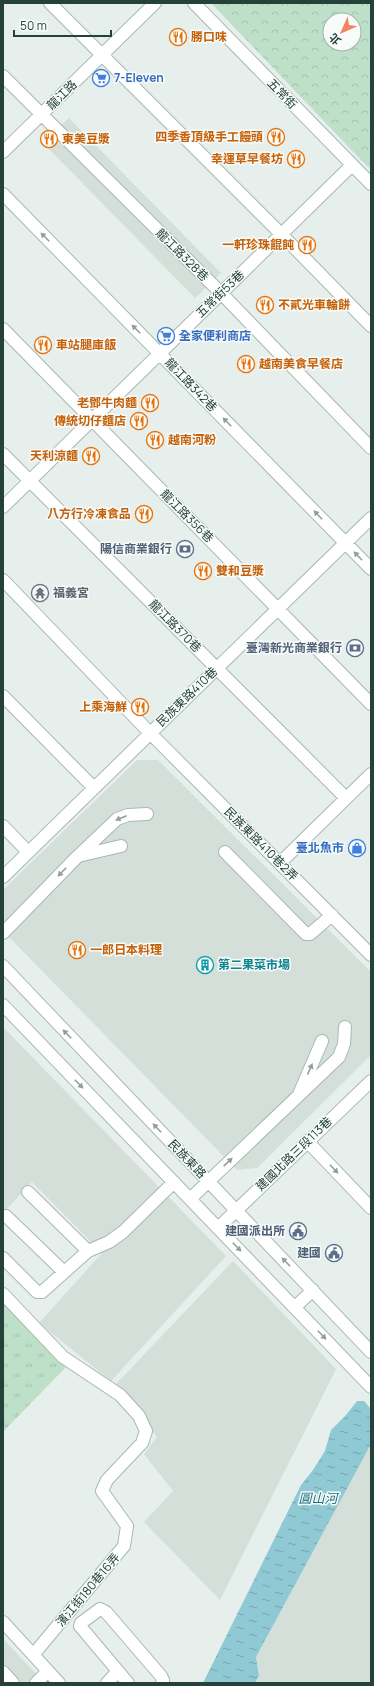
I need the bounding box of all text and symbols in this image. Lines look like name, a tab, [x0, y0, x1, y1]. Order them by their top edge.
scale bar	[14, 12, 111, 38]
north arrow	[322, 12, 362, 52]
text: 50 m	[20, 17, 47, 34]
restaurant icon: 勝口味	[168, 27, 188, 47]
place label: 勝口味	[191, 28, 227, 45]
text: 北	[325, 30, 344, 49]
supermarket icon: 7-Eleven	[91, 68, 111, 88]
place label: 7-Eleven	[114, 69, 164, 86]
street label: 五常街	[264, 75, 301, 113]
street label: 龍江路	[43, 76, 81, 113]
restaurant icon: 四季香頂級手工饅頭	[266, 127, 286, 147]
place label: 四季香頂級手工饅頭	[155, 128, 263, 145]
restaurant icon: 東美豆漿	[39, 129, 59, 149]
place label: 東美豆漿	[62, 130, 110, 147]
restaurant icon: 幸運草早餐坊	[286, 149, 306, 169]
place label: 幸運草早餐坊	[211, 150, 283, 167]
street label: 龍江路328巷	[152, 224, 213, 285]
one-way arrow	[40, 232, 50, 242]
restaurant icon: 一軒珍珠餛飩	[297, 235, 317, 255]
place label: 一軒珍珠餛飩	[222, 236, 294, 253]
street label: 五常街53巷	[192, 266, 248, 321]
restaurant icon: 不貳光車輪餅	[255, 295, 275, 315]
place label: 不貳光車輪餅	[278, 296, 350, 313]
one-way arrow	[131, 324, 141, 334]
supermarket icon: 全家便利商店	[156, 326, 176, 346]
place label: 全家便利商店	[179, 327, 251, 344]
restaurant icon: 車站腿庫飯	[33, 335, 53, 355]
place label: 車站腿庫飯	[56, 336, 117, 353]
street label: 龍江路342巷	[161, 354, 221, 415]
restaurant icon: 越南美食早餐店	[236, 354, 256, 374]
place label: 越南美食早餐店	[259, 355, 343, 372]
restaurant icon: 老鄧牛肉麵	[140, 393, 160, 413]
place label: 老鄧牛肉麵	[77, 394, 137, 411]
restaurant icon: 傳統切仔麵店	[129, 411, 149, 431]
place label: 傳統切仔麵店	[54, 412, 126, 429]
one-way arrow	[222, 417, 232, 427]
restaurant icon: 越南河粉	[145, 430, 165, 450]
place label: 越南河粉	[168, 431, 216, 448]
restaurant icon: 天利涼麵	[81, 446, 101, 466]
place label: 天利涼麵	[30, 447, 78, 464]
street label: 龍江路356巷	[157, 485, 218, 546]
restaurant icon: 八方行冷凍食品	[134, 504, 154, 524]
place label: 八方行冷凍食品	[47, 505, 131, 522]
one-way arrow	[313, 510, 323, 520]
bank icon: 陽信商業銀行	[175, 539, 195, 559]
place label: 陽信商業銀行	[100, 540, 172, 557]
one-way arrow	[353, 551, 363, 561]
restaurant icon: 雙和豆漿	[193, 561, 213, 581]
place label: 雙和豆漿	[216, 562, 264, 579]
temple icon: 福義宮	[30, 583, 50, 603]
place label: 福義宮	[53, 584, 89, 601]
street label: 龍江路370巷	[145, 596, 205, 656]
bank icon: 臺灣新光商業銀行	[345, 638, 365, 658]
place label: 臺灣新光商業銀行	[246, 639, 342, 656]
street label: 民族東路410巷	[152, 663, 221, 730]
restaurant icon: 上乘海鮮	[130, 697, 150, 717]
place label: 上乘海鮮	[79, 698, 127, 715]
street label: 民族東路410巷2弄	[221, 803, 302, 884]
one-way arrow	[114, 816, 126, 822]
shop icon: 臺北魚市	[347, 838, 367, 858]
place label: 臺北魚市	[296, 839, 344, 856]
one-way arrow	[57, 867, 67, 877]
restaurant icon: 一郎日本料理	[67, 940, 87, 960]
place label: 一郎日本料理	[90, 941, 162, 958]
building icon: 第二果菜市場	[195, 955, 215, 975]
place label: 第二果菜市場	[218, 956, 290, 973]
one-way arrow	[63, 1029, 72, 1039]
one-way arrow	[307, 1063, 313, 1074]
one-way arrow	[74, 1079, 83, 1089]
street label: 建國北路三段113巷	[252, 1113, 336, 1194]
one-way arrow	[152, 1123, 162, 1133]
street label: 民族東路	[165, 1135, 210, 1182]
one-way arrow	[223, 1158, 233, 1167]
one-way arrow	[329, 1164, 339, 1174]
public building icon: 建國派出所	[288, 1221, 308, 1241]
place label: 建國派出所	[225, 1222, 285, 1239]
one-way arrow	[232, 1242, 242, 1252]
public building icon: 建國	[324, 1243, 344, 1263]
place label: 建國	[297, 1244, 321, 1261]
one-way arrow	[281, 1257, 291, 1267]
one-way arrow	[317, 1330, 327, 1340]
water label: 圓山河	[298, 1489, 340, 1507]
street label: 濱江街180巷16弄	[52, 1549, 123, 1630]

